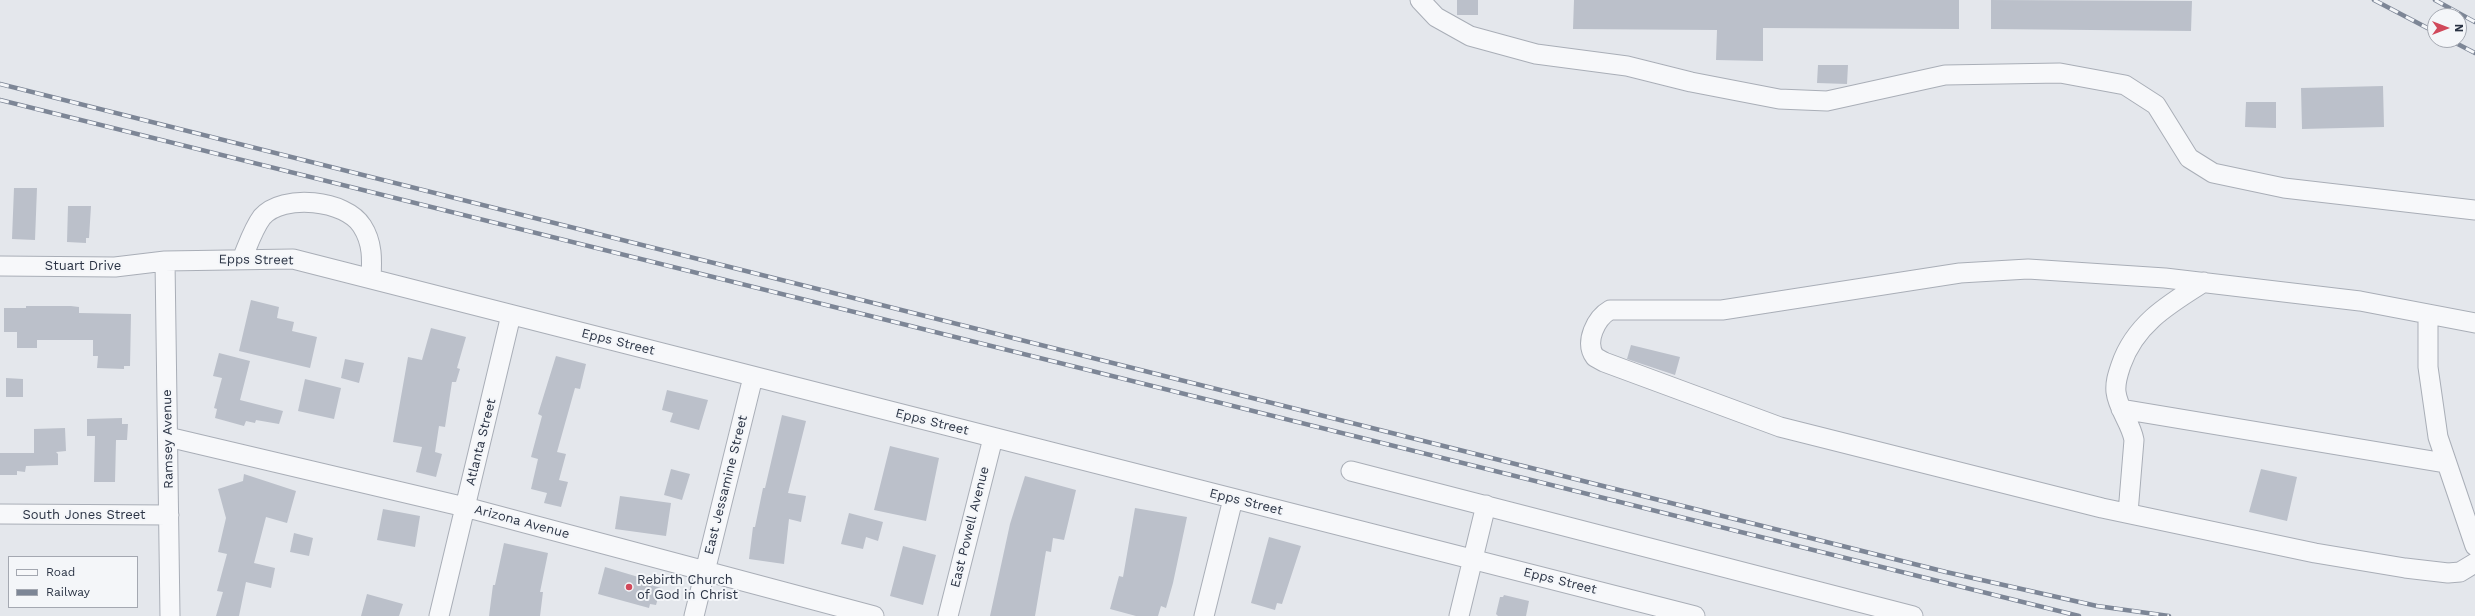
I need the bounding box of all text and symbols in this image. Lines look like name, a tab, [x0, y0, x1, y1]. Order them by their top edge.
north arrow	[2427, 8, 2467, 48]
text: N	[2452, 24, 2465, 32]
street label: Epps Street	[218, 252, 294, 268]
street label: Stuart Drive	[45, 258, 121, 274]
street label: Epps Street	[580, 325, 656, 359]
street label: Ramsey Avenue	[159, 389, 177, 489]
street label: Atlanta Street	[463, 397, 499, 487]
street label: Epps Street	[894, 405, 970, 439]
street label: East Jessamine Street	[701, 414, 751, 556]
street label: East Powell Avenue	[947, 465, 993, 589]
street label: Epps Street	[1208, 485, 1284, 519]
street label: Arizona Avenue	[473, 502, 571, 542]
street label: South Jones Street	[22, 507, 146, 523]
legend	[8, 556, 138, 608]
street label: Epps Street	[1522, 564, 1598, 598]
text: Road	[46, 565, 75, 579]
place label: Rebirth Church of God in Christ	[637, 572, 738, 603]
marker: Rebirth Church of God in Christ	[624, 582, 634, 592]
text: Railway	[46, 585, 90, 599]

